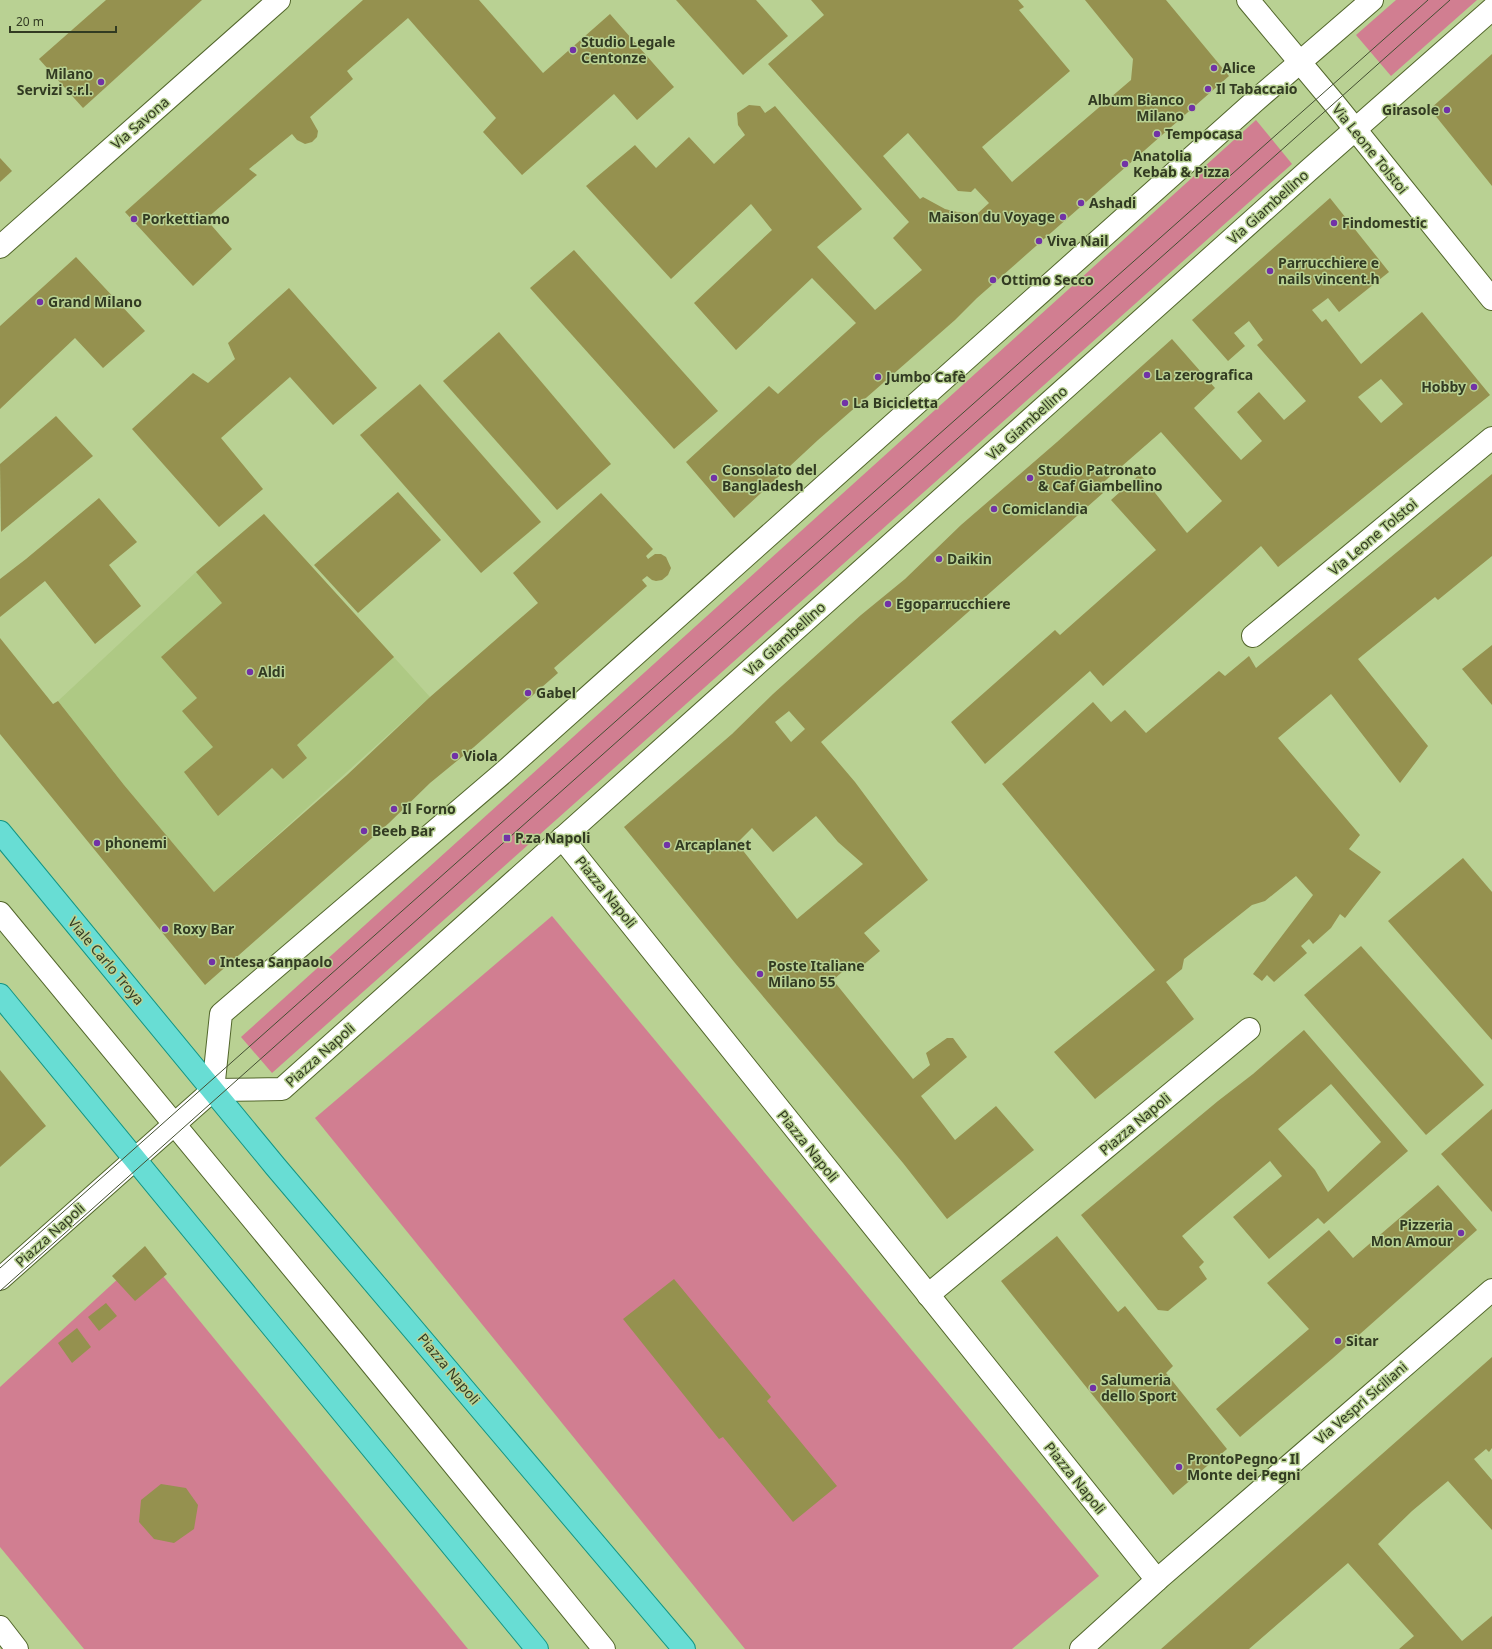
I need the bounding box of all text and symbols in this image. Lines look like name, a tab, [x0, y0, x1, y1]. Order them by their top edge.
scale bar	[10, 8, 116, 34]
text: 20 m	[16, 13, 44, 30]
place label: Studio Legale Centonze	[581, 32, 675, 67]
marker: Studio Legale Centonze	[568, 45, 578, 55]
place label: Alice	[1222, 58, 1256, 77]
marker: Alice	[1209, 63, 1219, 73]
place label: Milano Servizi s.r.l.	[17, 64, 93, 99]
marker: Milano Servizi s.r.l.	[96, 77, 106, 87]
place label: Il Tabaccaio	[1216, 79, 1298, 98]
marker: Il Tabaccaio	[1203, 84, 1213, 94]
place label: Album Bianco Milano	[1088, 90, 1184, 125]
street label: Via Savona	[107, 92, 173, 153]
street label: Via Leone Tolstoi	[1328, 100, 1412, 197]
place label: Girasole	[1382, 100, 1439, 119]
marker: Album Bianco Milano	[1187, 103, 1197, 113]
marker: Girasole	[1442, 105, 1452, 115]
place label: Tempocasa	[1165, 124, 1243, 143]
marker: Tempocasa	[1152, 129, 1162, 139]
place label: Anatolia Kebab & Pizza	[1133, 146, 1230, 181]
marker: Anatolia Kebab & Pizza	[1120, 159, 1130, 169]
street label: Via Giambellino	[1223, 165, 1312, 248]
place label: Ashadi	[1089, 193, 1136, 212]
marker: Ashadi	[1076, 198, 1086, 208]
place label: Maison du Voyage	[928, 207, 1055, 226]
place label: Porkettiamo	[142, 209, 230, 228]
marker: Maison du Voyage	[1058, 212, 1068, 222]
place label: Findomestic	[1342, 213, 1427, 232]
marker: Porkettiamo	[129, 214, 139, 224]
marker: Findomestic	[1329, 218, 1339, 228]
place label: Viva Nail	[1047, 231, 1108, 250]
marker: Viva Nail	[1034, 236, 1044, 246]
place label: Parrucchiere e nails vincent.h	[1278, 253, 1380, 288]
marker: Parrucchiere e nails vincent.h	[1265, 266, 1275, 276]
place label: Ottimo Secco	[1001, 270, 1094, 289]
marker: Ottimo Secco	[988, 275, 998, 285]
place label: Grand Milano	[48, 292, 142, 311]
marker: Grand Milano	[35, 297, 45, 307]
place label: La zerografica	[1155, 365, 1253, 384]
place label: Jumbo Cafè	[884, 367, 966, 386]
marker: La zerografica	[1142, 370, 1152, 380]
marker: Jumbo Cafè	[873, 372, 883, 382]
place label: Hobby	[1421, 377, 1466, 396]
street label: Via Giambellino	[982, 381, 1071, 464]
marker: Hobby	[1469, 382, 1479, 392]
place label: La Bicicletta	[853, 393, 938, 412]
marker: La Bicicletta	[840, 398, 850, 408]
place label: Consolato del Bangladesh	[722, 460, 817, 495]
place label: Studio Patronato & Caf Giambellino	[1038, 460, 1163, 495]
marker: Consolato del Bangladesh	[709, 473, 719, 483]
marker: Studio Patronato & Caf Giambellino	[1025, 473, 1035, 483]
street label: Via Leone Tolstoi	[1324, 494, 1421, 579]
place label: Comiclandia	[1002, 499, 1088, 518]
marker: Comiclandia	[989, 504, 999, 514]
place label: Daikin	[947, 549, 992, 568]
marker: Daikin	[934, 554, 944, 564]
place label: Egoparrucchiere	[896, 594, 1011, 613]
street label: Via Giambellino	[740, 597, 829, 680]
marker: Egoparrucchiere	[883, 599, 893, 609]
place label: Aldi	[258, 662, 285, 681]
marker: Aldi	[245, 667, 255, 677]
place label: Gabel	[536, 683, 576, 702]
marker: Gabel	[523, 688, 533, 698]
place label: Viola	[463, 746, 498, 765]
marker: Viola	[450, 751, 460, 761]
place label: Il Forno	[402, 799, 456, 818]
marker: Il Forno	[389, 804, 399, 814]
place label: Beeb Bar	[372, 821, 435, 840]
marker: Beeb Bar	[359, 826, 369, 836]
place label: P.za Napoli	[515, 828, 590, 847]
place label: phonemi	[105, 833, 167, 852]
marker: P.za Napoli	[502, 833, 512, 843]
place label: Arcaplanet	[675, 835, 751, 854]
marker: phonemi	[92, 838, 102, 848]
marker: Arcaplanet	[662, 840, 672, 850]
street label: Piazza Napoli	[572, 852, 641, 932]
street label: Viale Carlo Troya	[64, 913, 149, 1009]
place label: Roxy Bar	[173, 919, 235, 938]
marker: Roxy Bar	[160, 924, 170, 934]
place label: Intesa Sanpaolo	[220, 952, 332, 971]
place label: Poste Italiane Milano 55	[768, 956, 865, 991]
marker: Intesa Sanpaolo	[207, 957, 217, 967]
marker: Poste Italiane Milano 55	[755, 969, 765, 979]
street label: Piazza Napoli	[281, 1018, 358, 1091]
street label: Piazza Napoli	[1095, 1088, 1174, 1159]
street label: Piazza Napoli	[774, 1106, 843, 1186]
street label: Piazza Napoli	[11, 1198, 88, 1271]
place label: Pizzeria Mon Amour	[1371, 1215, 1454, 1250]
marker: Pizzeria Mon Amour	[1456, 1228, 1466, 1238]
street label: Piazza Napoli	[414, 1329, 485, 1408]
place label: Sitar	[1346, 1331, 1379, 1350]
marker: Sitar	[1333, 1336, 1343, 1346]
street label: Via Vespri Siciliani	[1310, 1357, 1411, 1448]
place label: Salumeria dello Sport	[1101, 1370, 1177, 1405]
marker: Salumeria dello Sport	[1088, 1383, 1098, 1393]
street label: Piazza Napoli	[1041, 1438, 1110, 1518]
place label: ProntoPegno - Il Monte dei Pegni	[1187, 1449, 1300, 1484]
marker: ProntoPegno - Il Monte dei Pegni	[1174, 1462, 1184, 1472]

